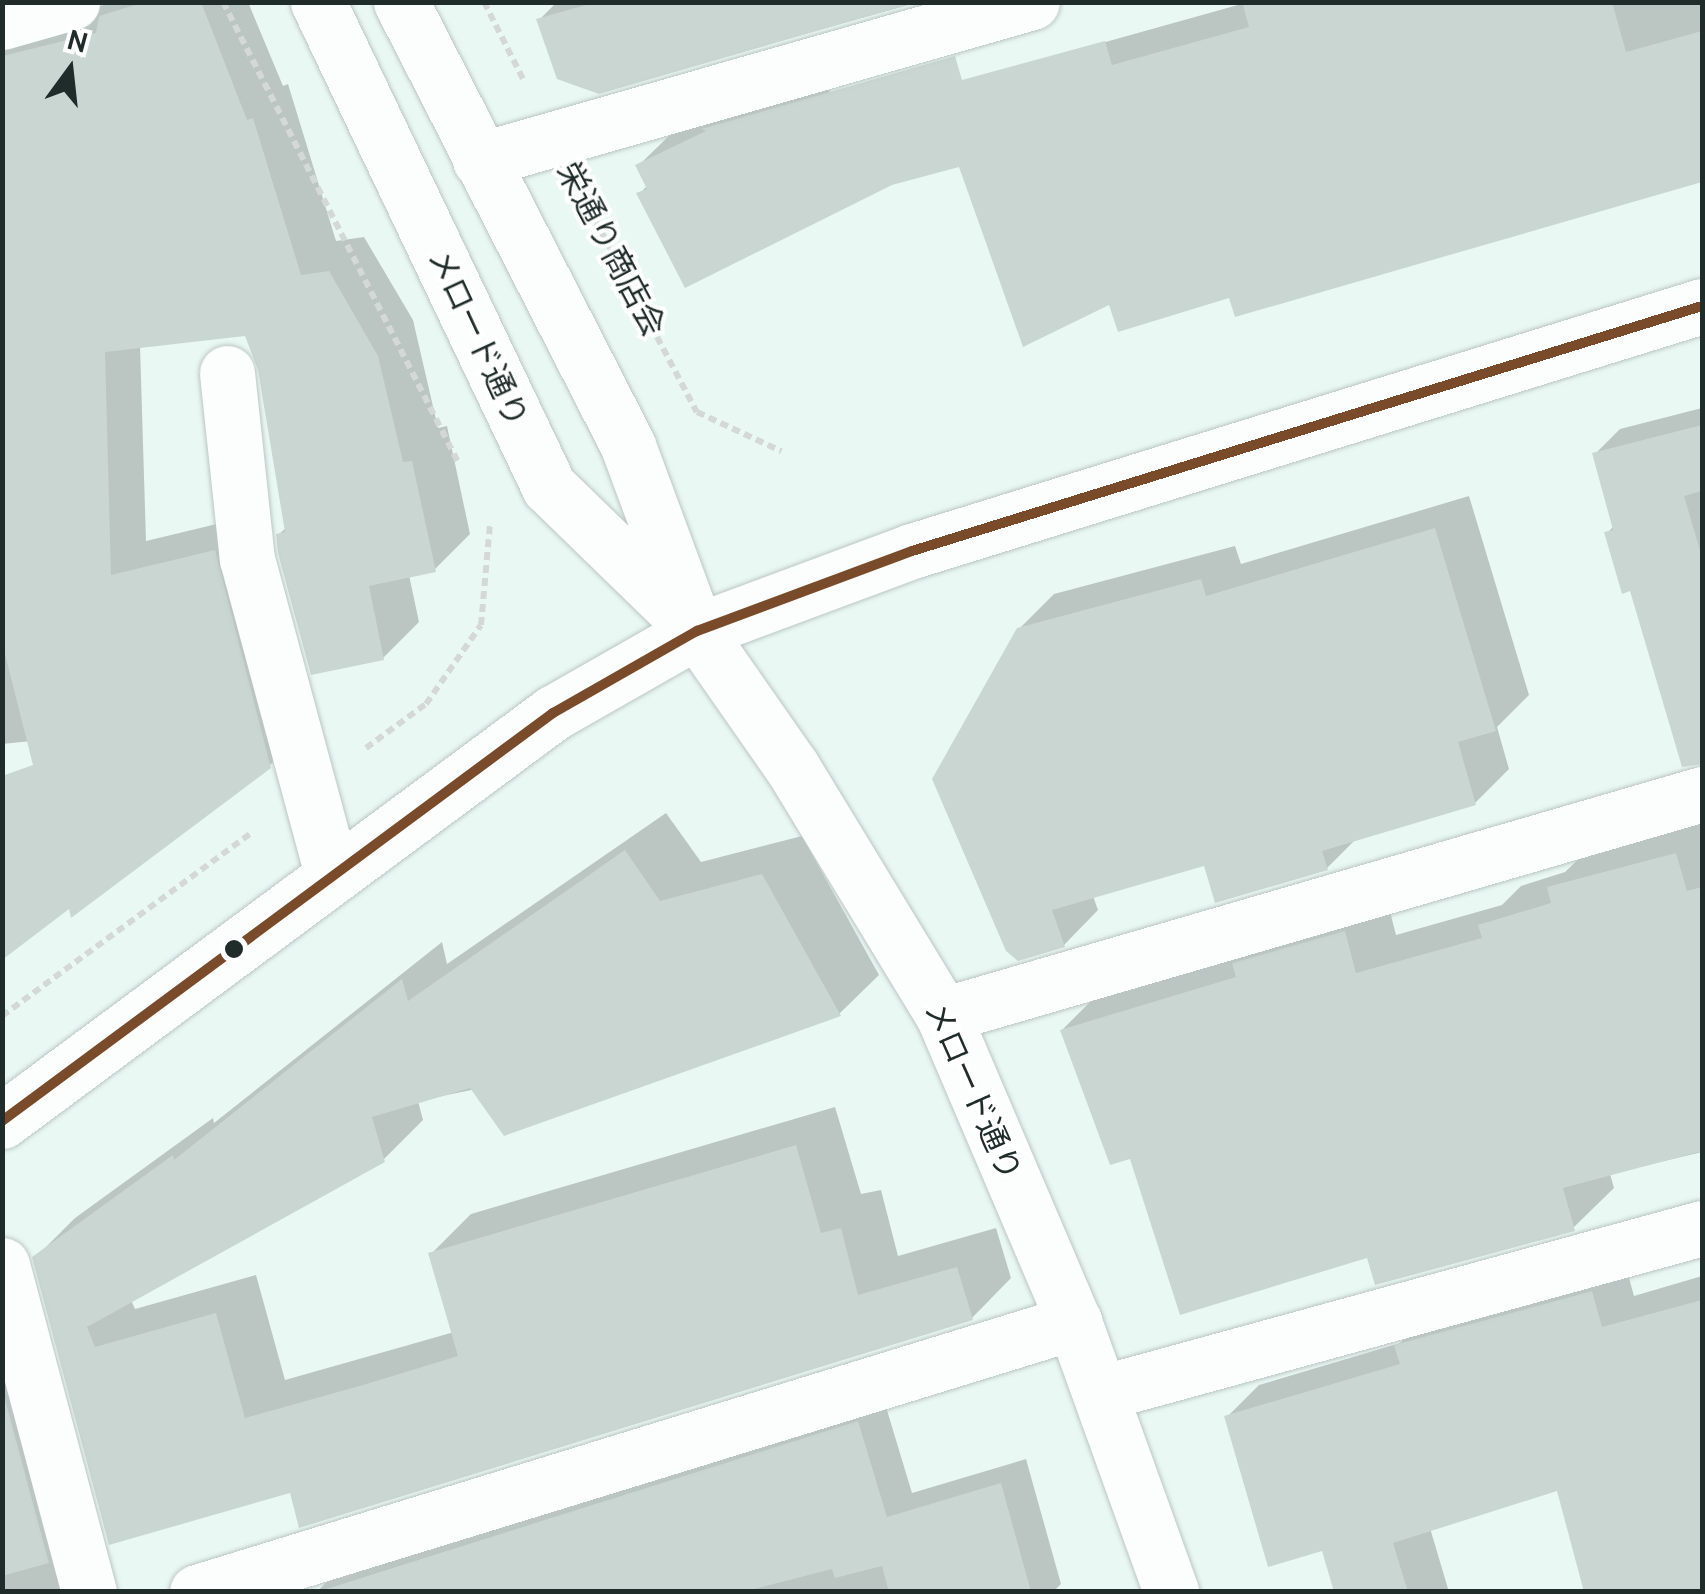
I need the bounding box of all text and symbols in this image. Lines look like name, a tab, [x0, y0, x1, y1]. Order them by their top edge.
north arrow	[20, 20, 120, 120]
text: N	[64, 22, 92, 60]
street label: 栄通り商店会	[549, 155, 673, 343]
street label: メロード通り	[420, 243, 536, 433]
unlabelled marker	[224, 939, 244, 959]
street label: メロード通り	[916, 995, 1030, 1187]

